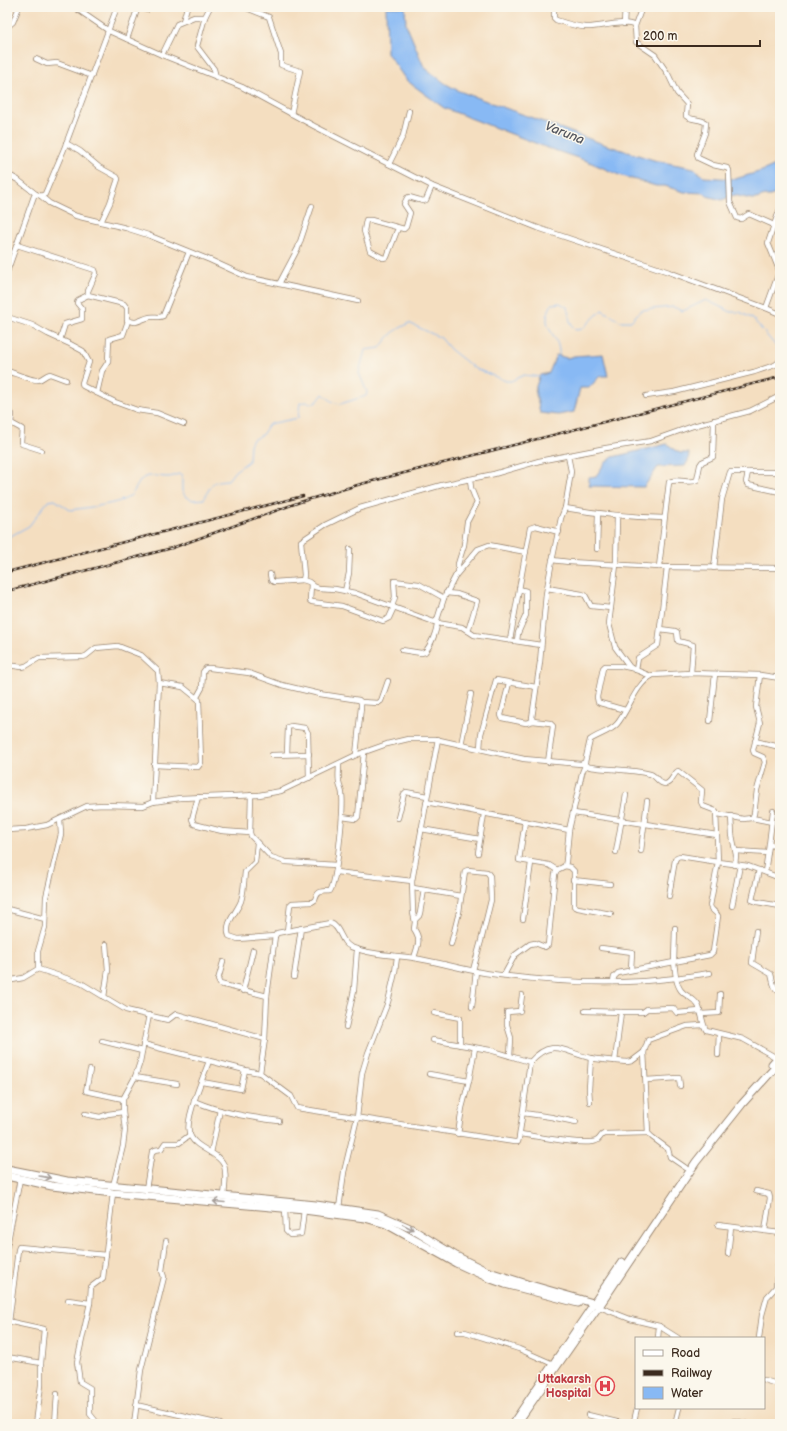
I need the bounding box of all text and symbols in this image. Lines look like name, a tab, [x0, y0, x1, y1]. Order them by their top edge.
scale bar	[637, 22, 760, 48]
text: 200 m	[643, 29, 677, 44]
water label: Varuna	[543, 118, 587, 148]
one-way arrow	[38, 1173, 51, 1181]
one-way arrow	[213, 1199, 226, 1206]
one-way arrow	[402, 1224, 414, 1231]
legend	[635, 1337, 765, 1409]
text: Road	[671, 1346, 700, 1361]
text: Railway	[671, 1366, 713, 1381]
place label: Uttakarsh Hospital	[538, 1372, 591, 1401]
hospital icon: Uttakarsh Hospital	[594, 1375, 616, 1397]
text: Water	[671, 1386, 703, 1401]

